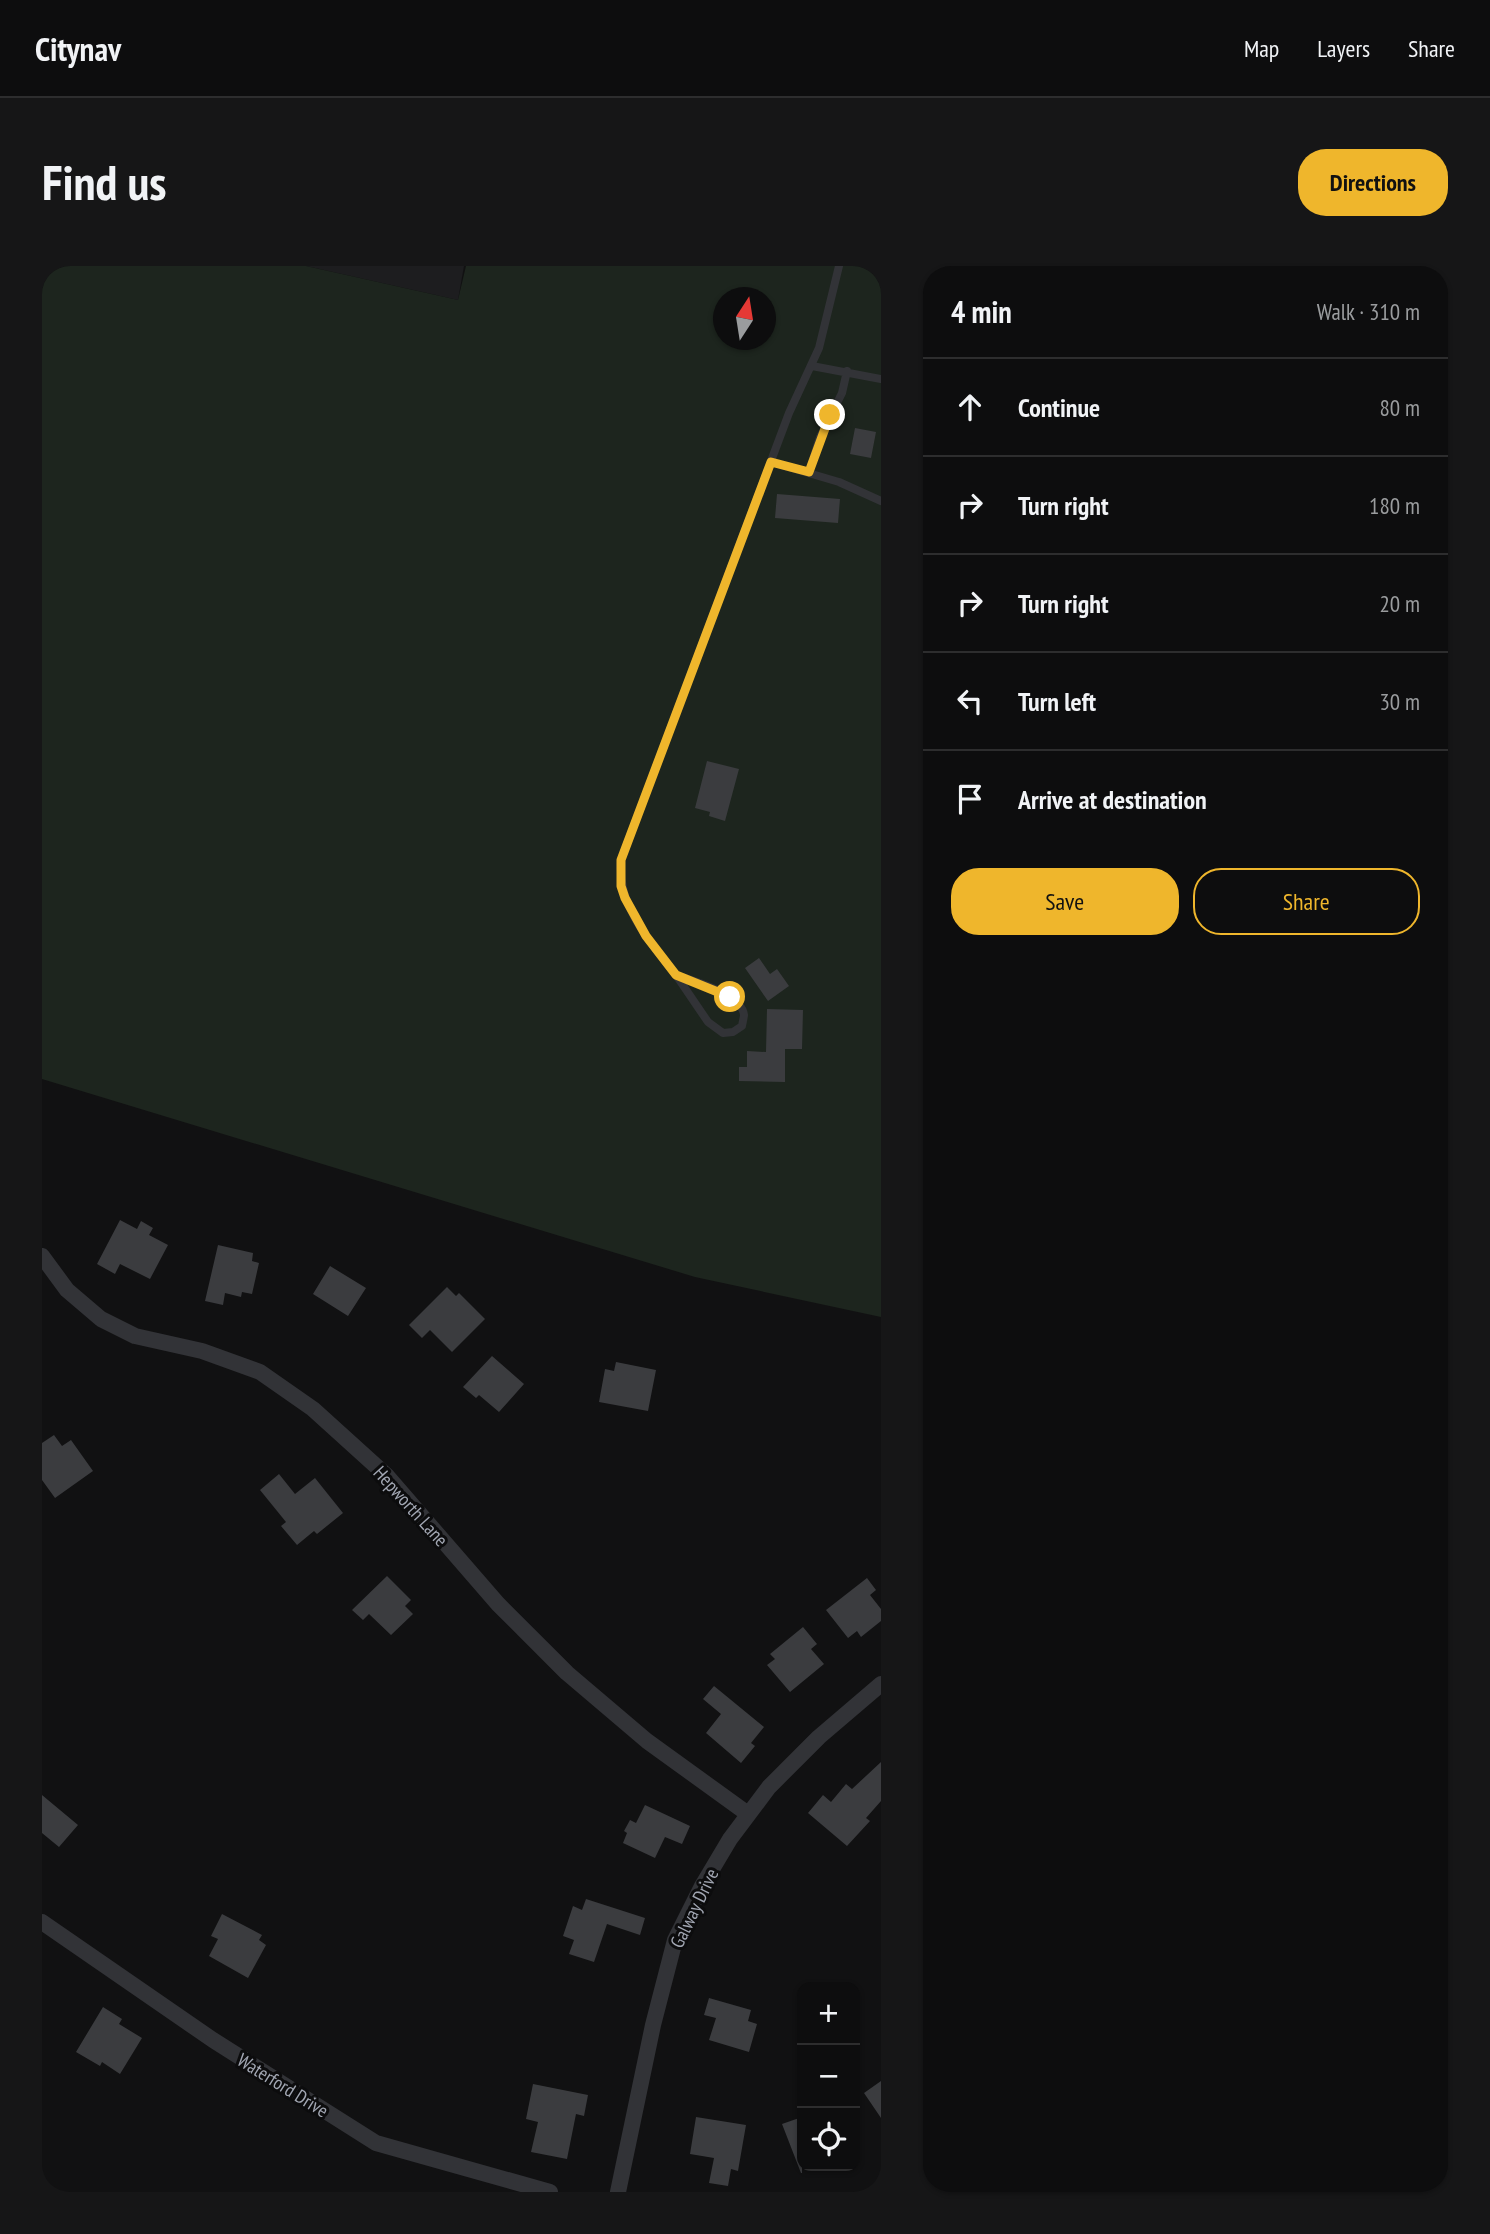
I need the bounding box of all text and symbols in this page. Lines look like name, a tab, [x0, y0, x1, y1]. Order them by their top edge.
text: Citynav	[35, 27, 121, 70]
text: Map	[1244, 33, 1279, 64]
text: Layers	[1317, 33, 1370, 64]
text: Share	[1408, 33, 1455, 64]
button: Directions	[1298, 149, 1448, 216]
text: Find us	[42, 150, 166, 214]
north arrow	[713, 287, 776, 350]
text: 4 min	[951, 292, 1012, 331]
text: Walk · 310 m	[1317, 297, 1420, 326]
icon: ahead	[951, 388, 989, 426]
text: Continue	[1018, 391, 1100, 424]
text: 80 m	[1379, 393, 1420, 422]
route end	[814, 399, 845, 430]
icon: right	[951, 486, 989, 524]
text: Turn right	[1018, 489, 1109, 522]
text: 180 m	[1369, 491, 1420, 520]
icon: right	[951, 584, 989, 622]
text: Turn right	[1018, 587, 1109, 620]
text: 20 m	[1379, 589, 1420, 618]
icon: left	[951, 682, 989, 720]
text: Turn left	[1018, 685, 1096, 718]
text: 30 m	[1379, 687, 1420, 716]
icon: arrive	[951, 780, 989, 818]
text: Arrive at destination	[1018, 783, 1207, 816]
button: Save	[951, 868, 1179, 935]
button: Share	[1193, 868, 1420, 935]
route start	[714, 981, 745, 1012]
street label: Hepworth Lane	[369, 1461, 453, 1551]
street label: Galway Drive	[665, 1864, 724, 1952]
map controls	[797, 1982, 860, 2171]
button: +	[797, 1982, 860, 2045]
button: −	[797, 2045, 860, 2108]
street label: Waterford Drive	[233, 2048, 333, 2122]
button: locate	[797, 2108, 860, 2171]

